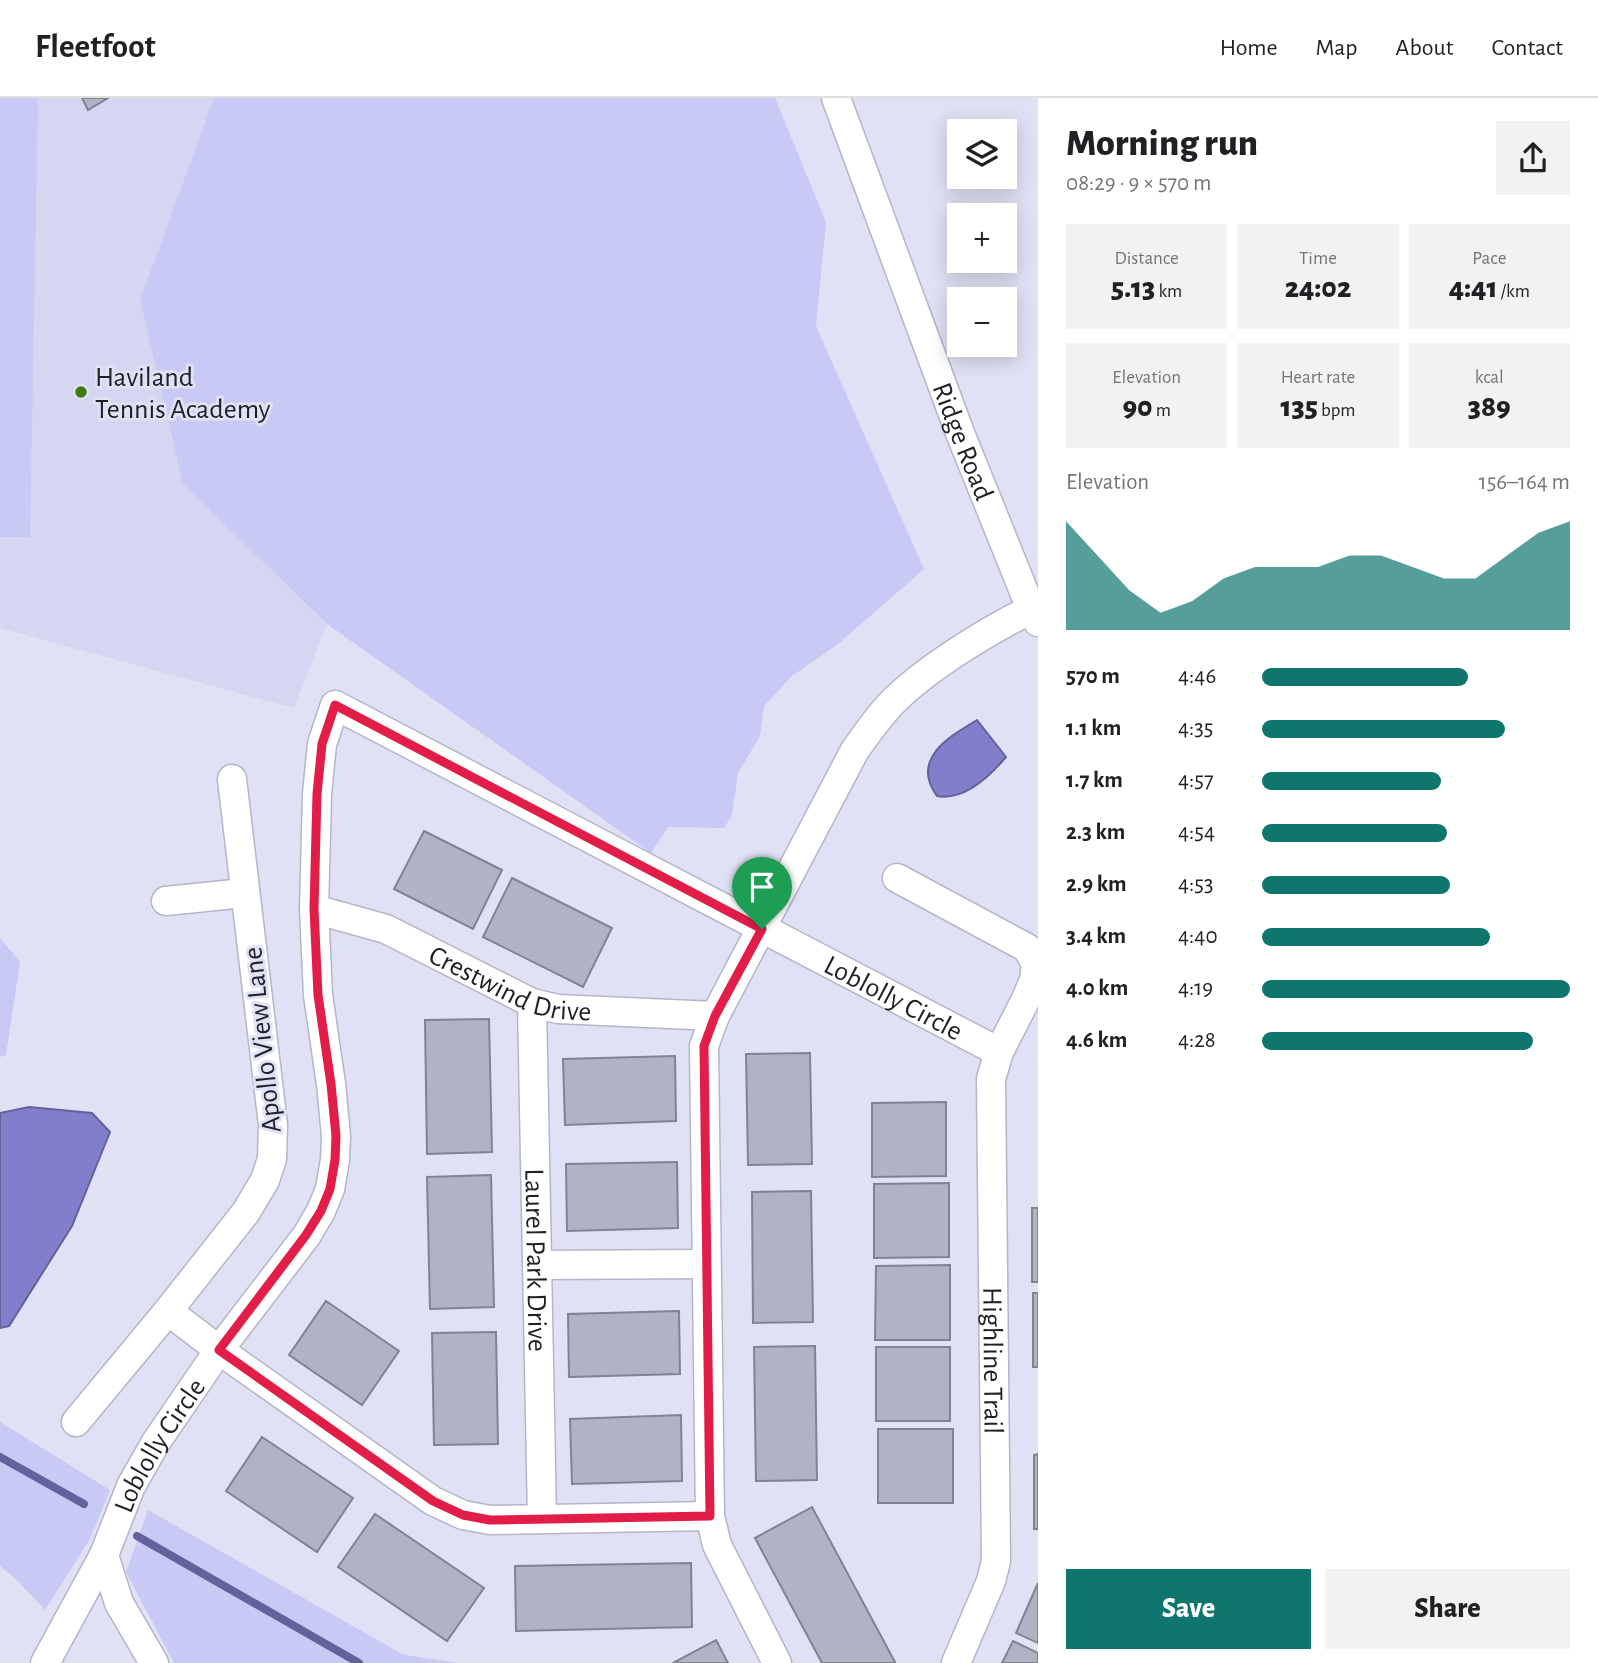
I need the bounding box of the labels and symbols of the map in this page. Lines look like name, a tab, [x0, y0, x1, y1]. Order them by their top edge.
place label: Haviland Tennis Academy	[95, 364, 271, 424]
street label: Ridge Road	[927, 379, 998, 505]
marker: Haviland Tennis Academy	[73, 384, 89, 400]
pin	[732, 857, 792, 929]
street label: Crestwind Drive	[424, 941, 592, 1026]
street label: Apollo View Lane	[239, 946, 287, 1134]
street label: Loblolly Circle	[819, 951, 967, 1046]
street label: Laurel Park Drive	[519, 1168, 551, 1352]
street label: Highline Trail	[977, 1287, 1007, 1434]
street label: Loblolly Circle	[110, 1374, 211, 1517]

